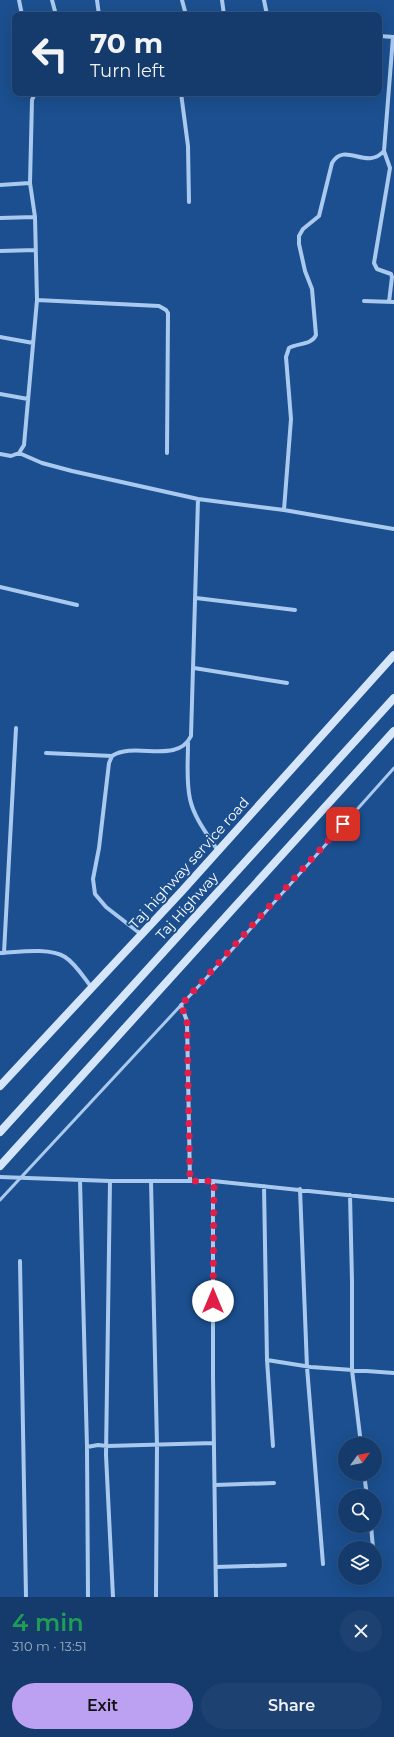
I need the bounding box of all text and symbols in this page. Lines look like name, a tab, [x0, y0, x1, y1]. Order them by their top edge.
text: 70 m	[90, 26, 163, 60]
icon: left	[24, 28, 76, 80]
text: Turn left	[90, 60, 165, 82]
street label: Taj highway service road	[125, 793, 253, 933]
pin	[326, 807, 360, 841]
icon: arrive	[332, 813, 354, 835]
street label: Taj Highway	[152, 868, 222, 944]
position arrow	[192, 1280, 234, 1322]
north arrow	[338, 1437, 382, 1481]
map controls	[338, 1437, 382, 1585]
button: search	[338, 1489, 382, 1533]
button: layers	[338, 1541, 382, 1585]
text: 4 min	[12, 1608, 84, 1637]
button: close	[340, 1610, 382, 1652]
text: 310 m · 13:51	[12, 1638, 87, 1654]
button: Exit	[12, 1683, 193, 1729]
button: Share	[201, 1683, 382, 1729]

